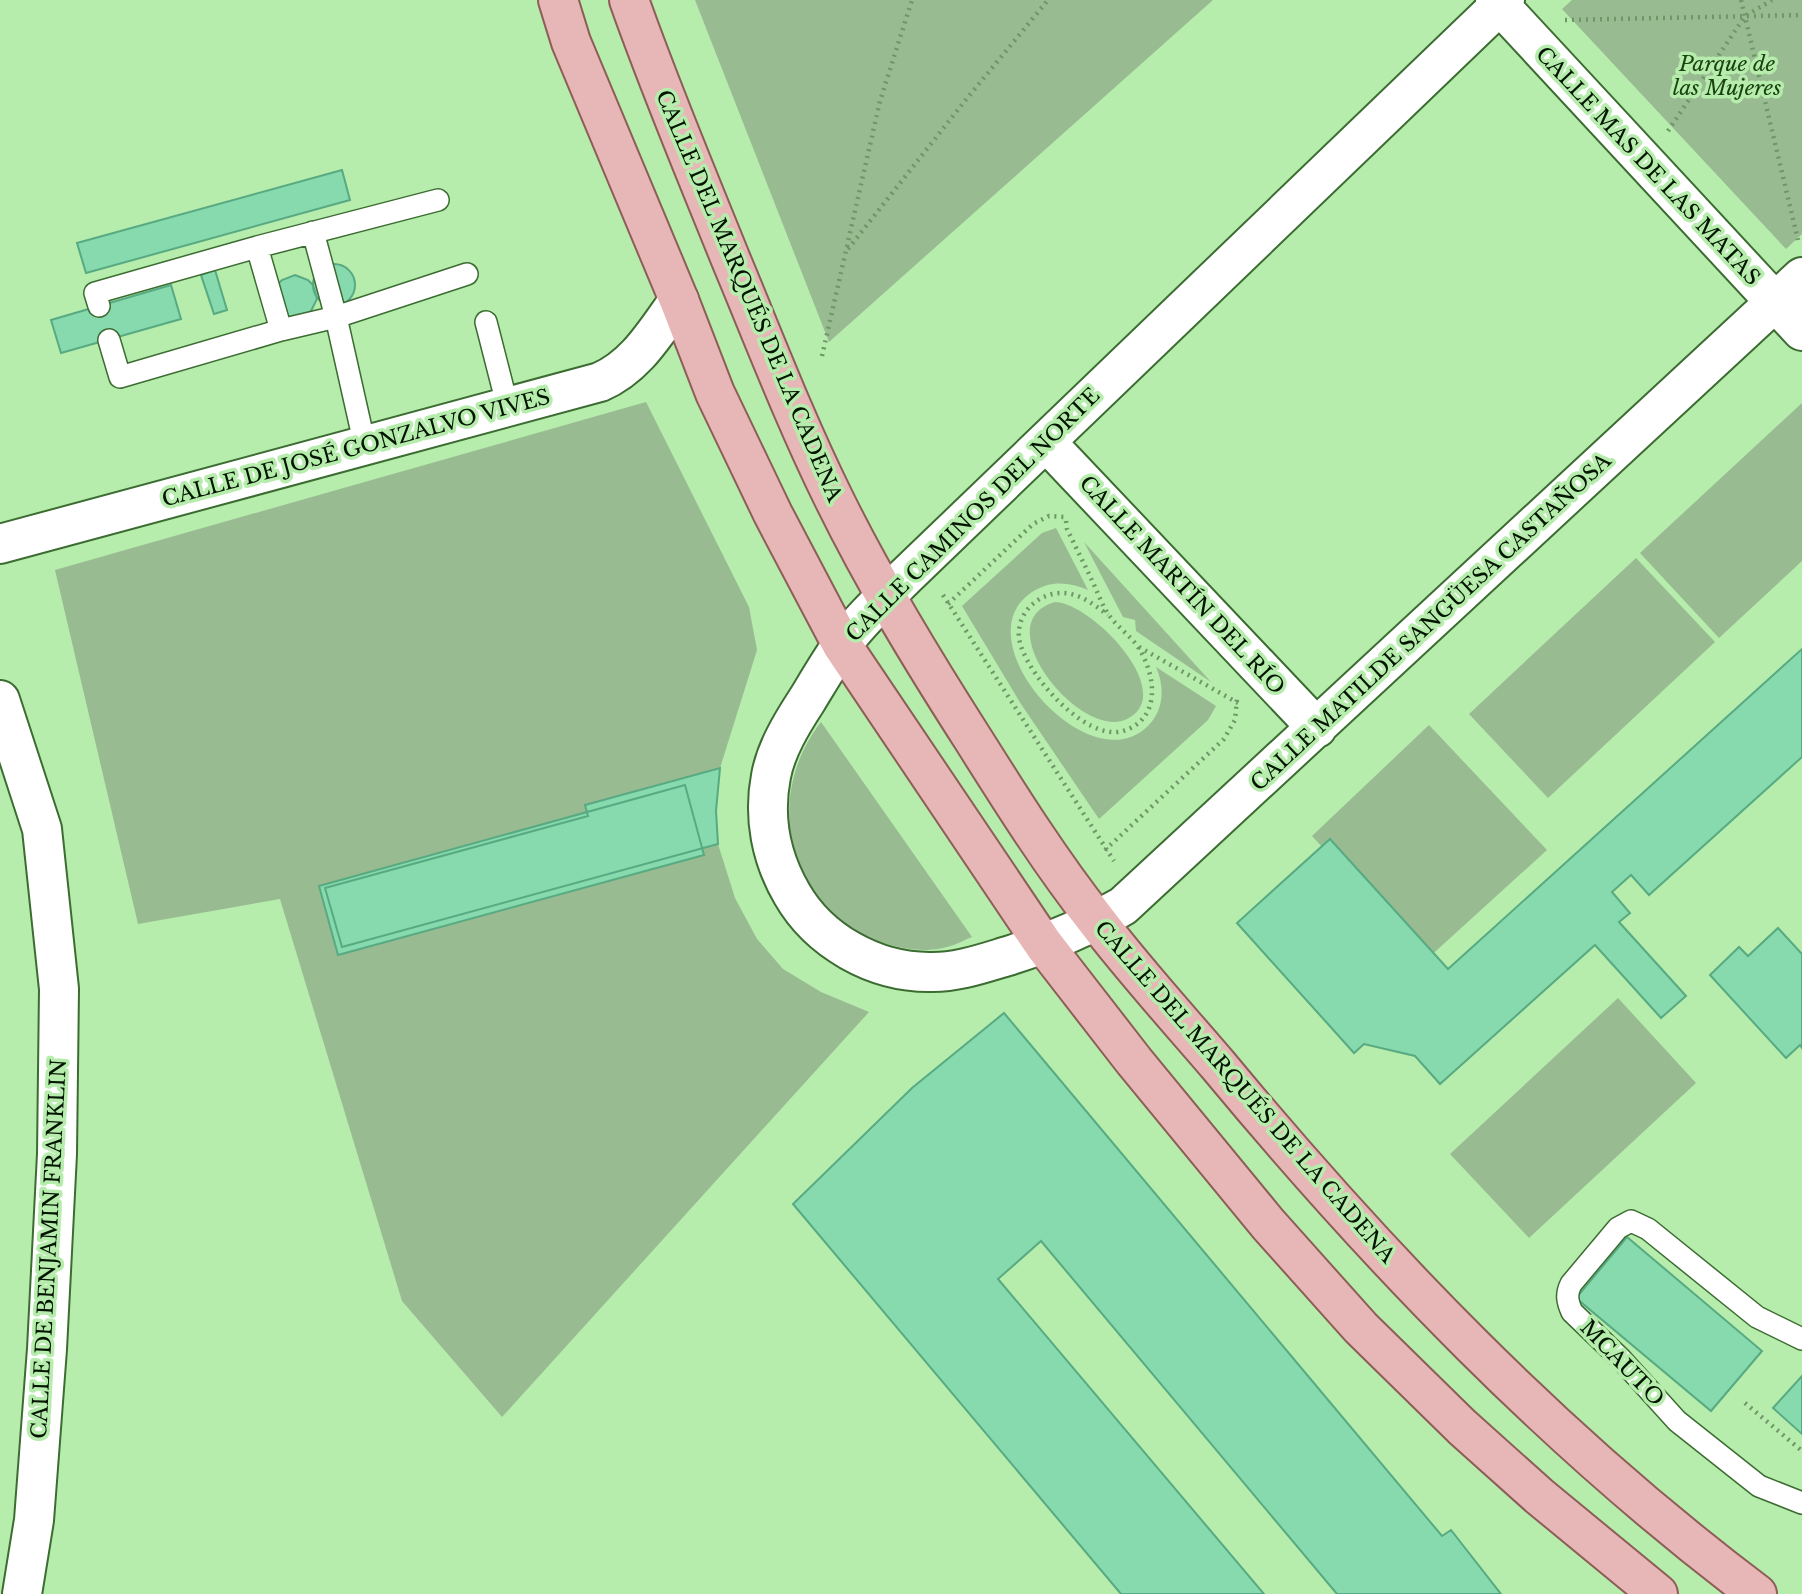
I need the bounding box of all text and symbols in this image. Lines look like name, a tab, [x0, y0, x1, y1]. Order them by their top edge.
street label: CALLE MAS DE LAS MATAS	[1530, 41, 1766, 291]
park label: Parque de las Mujeres	[1673, 51, 1781, 101]
street label: CALLE DEL MARQUÉS DE LA CADENA	[650, 86, 848, 506]
street label: CALLE CAMINOS DEL NORTE	[841, 383, 1105, 647]
street label: CALLE DE JOSÉ GONZALVO VIVES	[159, 384, 553, 512]
street label: CALLE MATILDE SANGÜESA CASTAÑOSA	[1245, 447, 1617, 796]
street label: CALLE MARTÍN DEL RÍO	[1074, 470, 1290, 700]
street label: CALLE DEL MARQUÉS DE LA CADENA	[1089, 916, 1401, 1269]
street label: CALLE DE BENJAMIN FRANKLIN	[26, 1058, 72, 1440]
street label: MCAUTO	[1575, 1315, 1669, 1411]

